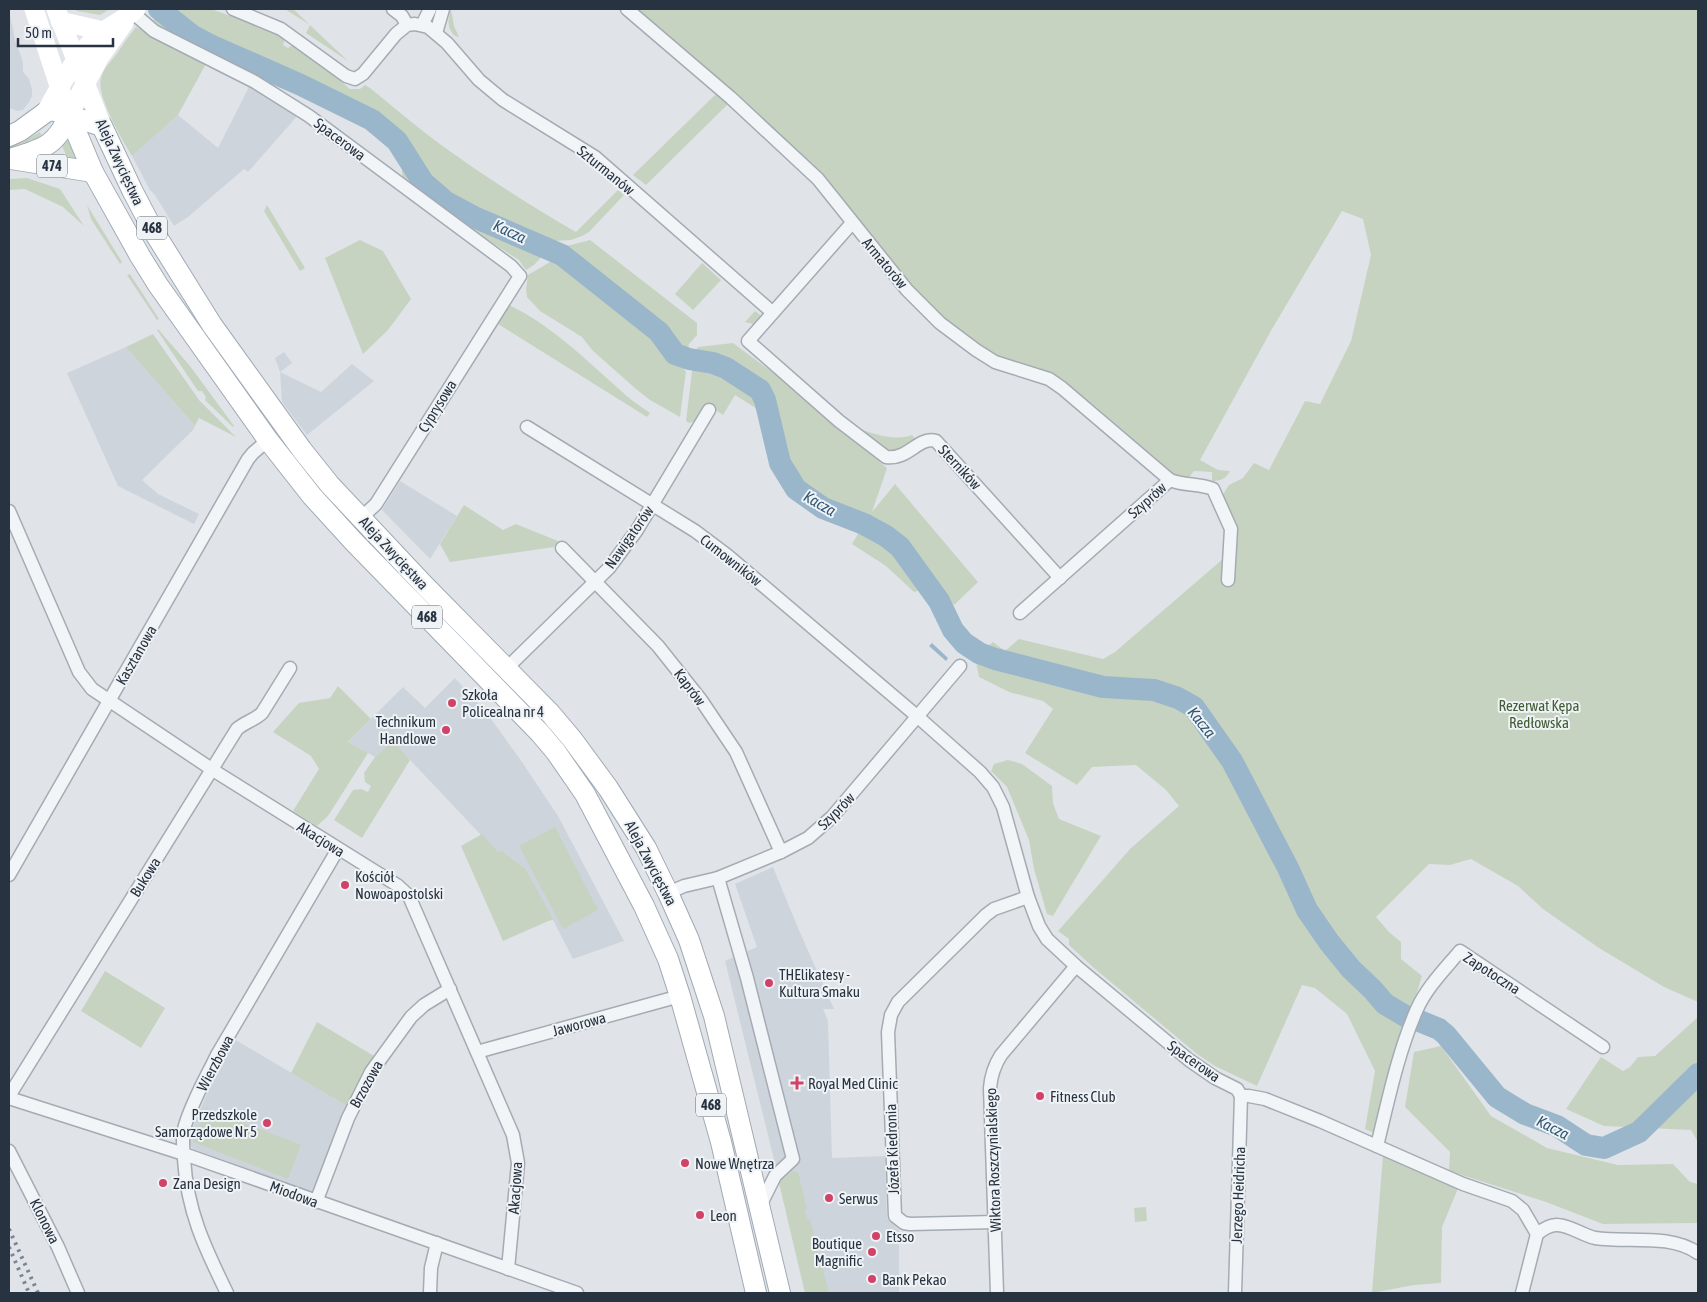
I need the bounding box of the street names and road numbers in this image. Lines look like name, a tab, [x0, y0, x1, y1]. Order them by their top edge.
street label: Spacerowa	[311, 114, 369, 164]
street label: Aleja Zwycięstwa	[93, 116, 147, 208]
street label: Szturmanów	[574, 142, 638, 198]
road number: 474	[37, 154, 67, 178]
road number: 468	[137, 217, 167, 240]
street label: Armatorów	[859, 234, 911, 292]
street label: Cyprysowa	[414, 377, 460, 435]
street label: Sterników	[935, 441, 985, 493]
street label: Szyprów	[1124, 479, 1170, 521]
street label: Nawigatorów	[601, 502, 657, 572]
street label: Aleja Zwycięstwa	[356, 513, 432, 593]
street label: Cumowników	[697, 531, 765, 589]
road number: 468	[412, 606, 442, 628]
street label: Kasztanowa	[112, 622, 160, 688]
street label: Kaprów	[671, 665, 709, 709]
street label: Szyprów	[814, 789, 858, 833]
street label: Akacjowa	[294, 818, 348, 860]
street label: Aleja Zwycięstwa	[622, 818, 680, 908]
street label: Bukowa	[126, 854, 164, 900]
street label: Zapotoczna	[1460, 948, 1524, 998]
street label: Jaworowa	[550, 1009, 608, 1039]
street label: Wierzbowa	[193, 1032, 237, 1094]
street label: Spacerowa	[1165, 1037, 1223, 1085]
street label: Brzozowa	[346, 1057, 386, 1111]
street label: Wiktora Roszczynialskiego	[982, 1088, 1004, 1232]
road number: 468	[696, 1094, 726, 1116]
street label: Józefa Kiedronia	[882, 1103, 902, 1195]
street label: Jerzego Heidricha	[1228, 1146, 1248, 1244]
street label: Akacjowa	[505, 1161, 525, 1215]
street label: Miodowa	[267, 1177, 321, 1211]
street label: Klonowa	[26, 1196, 64, 1246]

